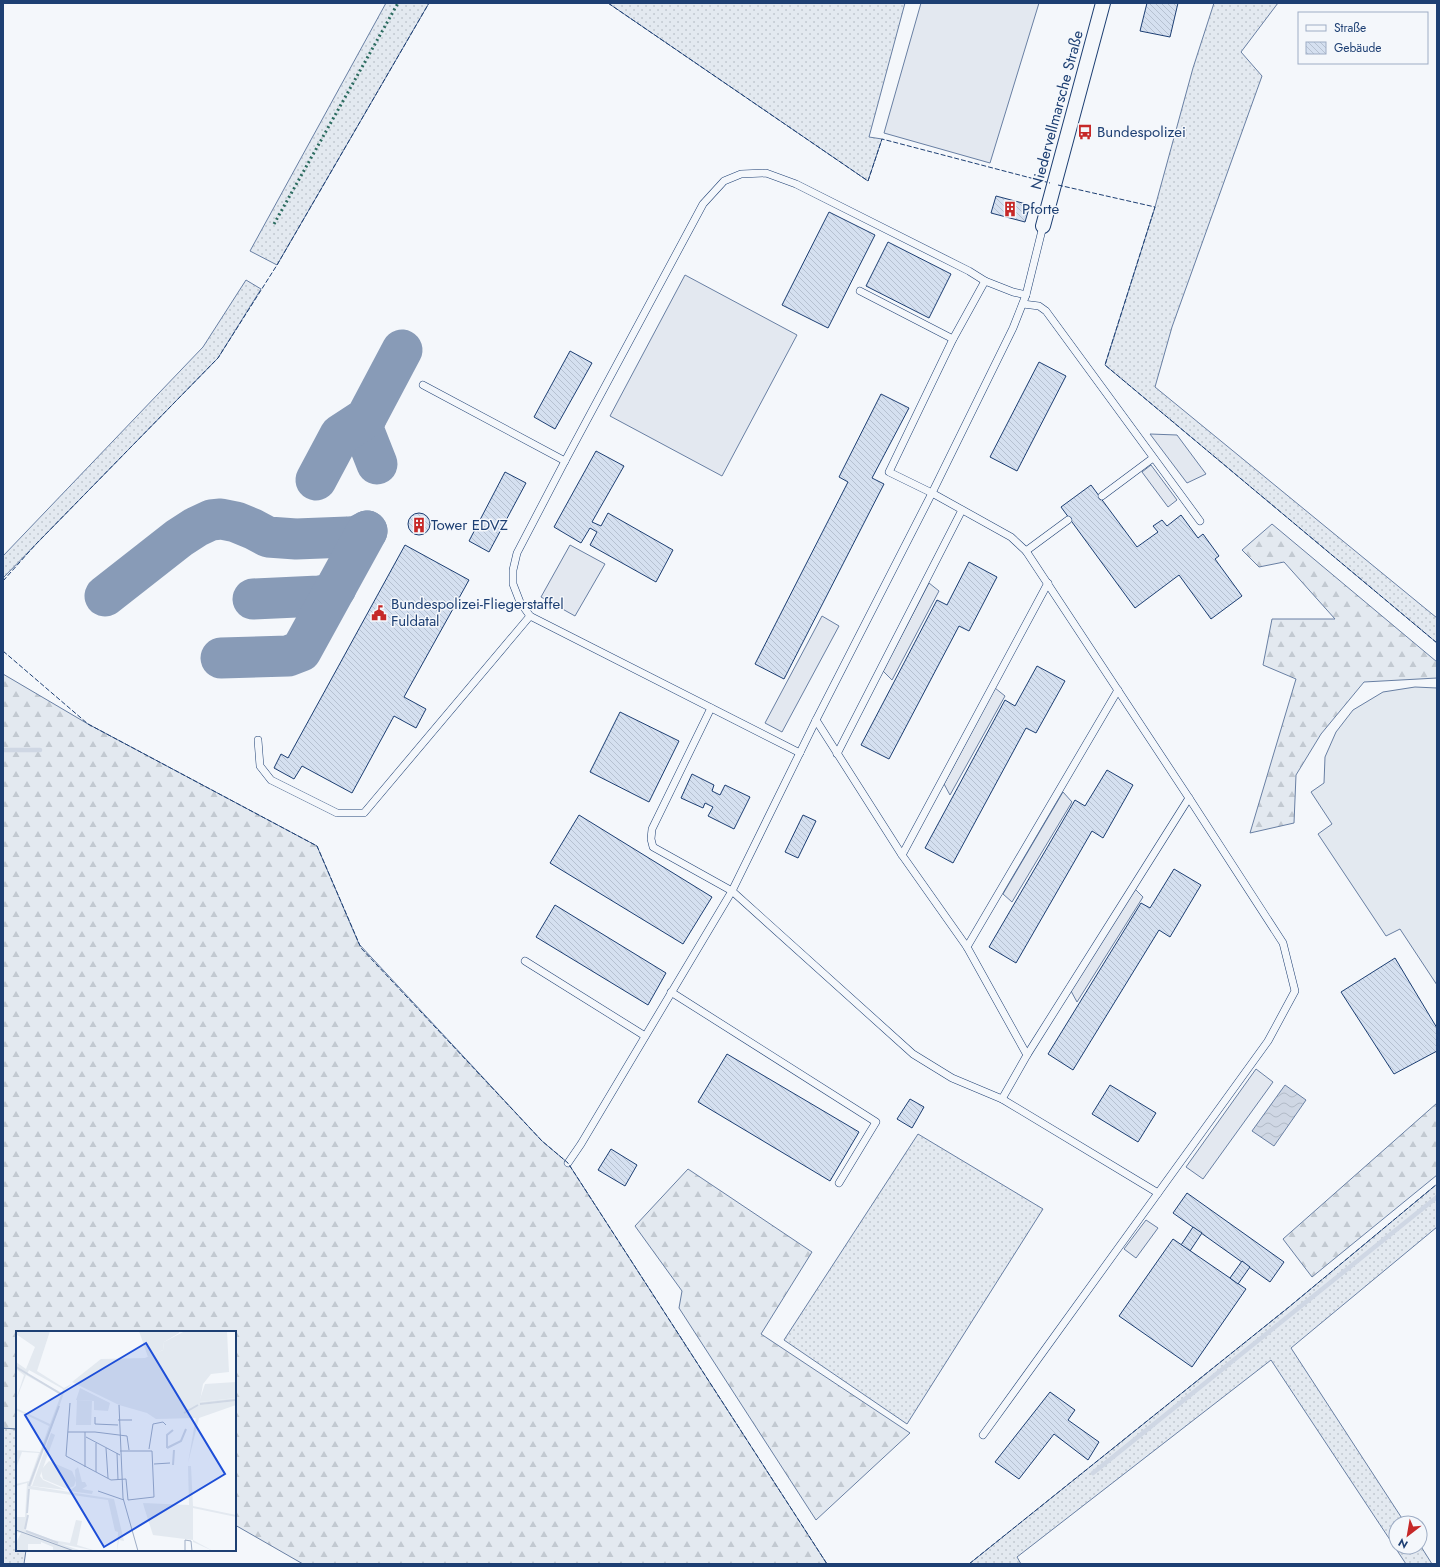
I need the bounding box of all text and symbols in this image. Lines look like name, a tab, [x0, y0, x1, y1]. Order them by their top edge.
legend	[1298, 12, 1428, 64]
text: Straße	[1334, 19, 1366, 37]
street label: Niedervellmarsche Straße	[1025, 28, 1089, 192]
text: Gebäude	[1334, 39, 1381, 57]
place label: Bundespolizei	[1097, 121, 1186, 143]
bus stop icon: Bundespolizei	[1076, 123, 1094, 141]
place label: Pforte	[1022, 198, 1059, 220]
building icon: Pforte	[1001, 200, 1019, 218]
place label: Tower EDVZ	[431, 514, 508, 536]
building icon: Tower EDVZ	[410, 516, 428, 534]
place label: Bundespolizei-Fliegerstaffel Fuldatal	[391, 593, 564, 632]
public building icon: Bundespolizei-Fliegerstaffel Fuldatal	[370, 604, 388, 622]
inset map	[16, 1331, 236, 1551]
north arrow	[1388, 1515, 1428, 1555]
text: N	[1395, 1534, 1411, 1553]

